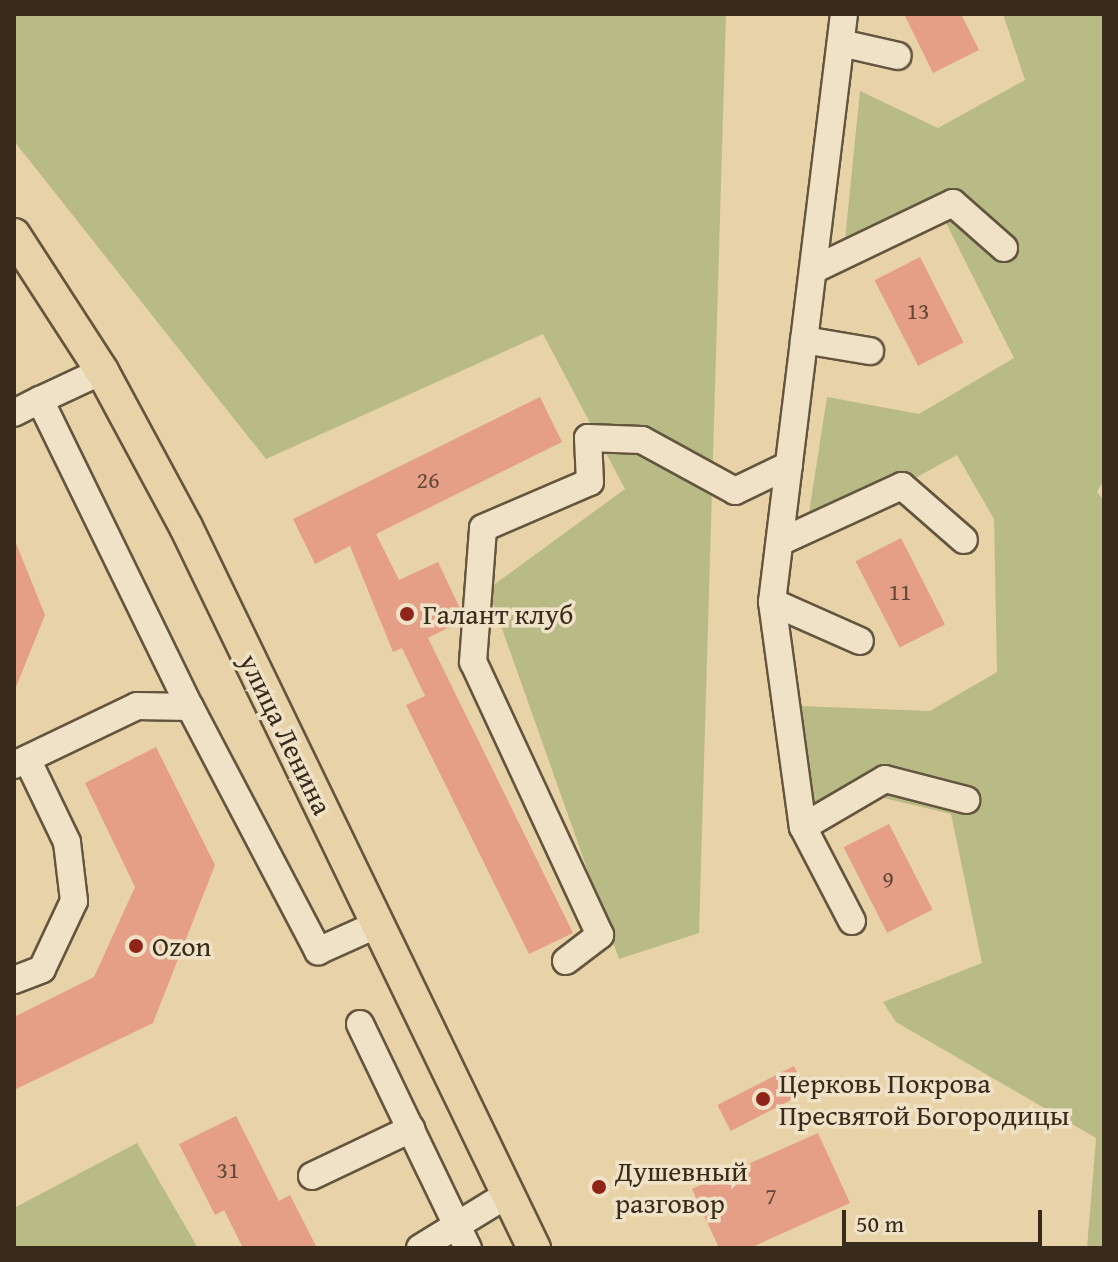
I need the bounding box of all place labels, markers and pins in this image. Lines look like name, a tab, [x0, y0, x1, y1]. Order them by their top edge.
place label: Галант клуб	[423, 597, 573, 631]
marker: Галант клуб	[398, 605, 416, 623]
place label: Ozon	[152, 929, 211, 963]
marker: Ozon	[127, 937, 145, 955]
place label: Церковь Покрова Пресвятой Богородицы	[779, 1066, 1069, 1132]
marker: Церковь Покрова Пресвятой Богородицы	[754, 1090, 772, 1108]
place label: Душевный разговор	[615, 1154, 748, 1220]
marker: Душевный разговор	[590, 1178, 608, 1196]

